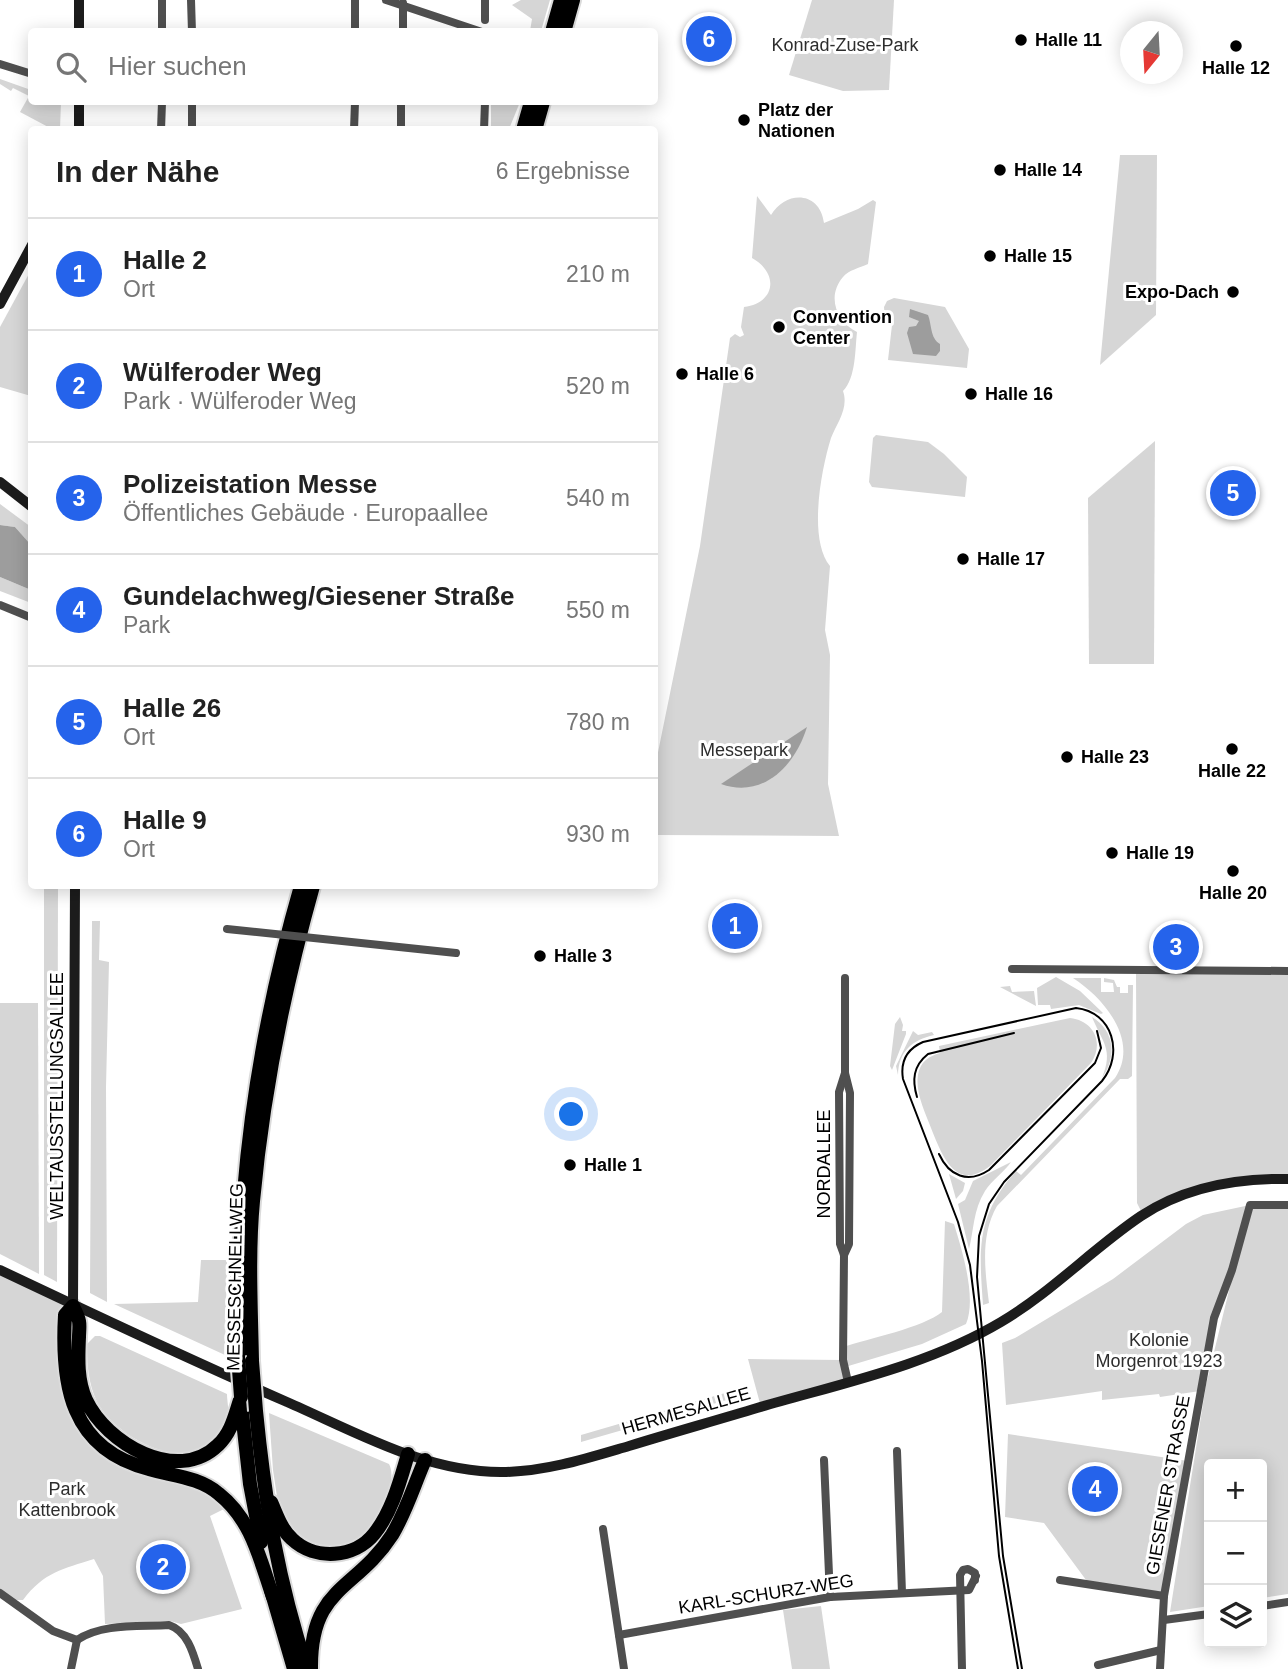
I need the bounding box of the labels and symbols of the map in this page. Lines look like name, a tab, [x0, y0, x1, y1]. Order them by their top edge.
pin: 6	[686, 13, 732, 65]
north arrow	[1120, 21, 1183, 84]
place label: Halle 11	[1035, 30, 1102, 50]
marker: Halle 11	[1013, 32, 1029, 48]
park label: Konrad-Zuse-Park	[771, 35, 920, 55]
marker: Halle 12	[1228, 38, 1244, 54]
place label: Halle 12	[1202, 58, 1270, 78]
place label: Platz der Nationen	[758, 100, 835, 141]
marker: Platz der Nationen	[736, 112, 752, 128]
place label: Halle 14	[1014, 160, 1082, 180]
marker: Halle 14	[992, 162, 1008, 178]
place label: Halle 15	[1004, 246, 1072, 266]
marker: Halle 15	[982, 248, 998, 264]
place label: Expo-Dach	[1125, 282, 1219, 302]
marker: Expo-Dach	[1225, 284, 1241, 300]
place label: Convention Center	[793, 307, 892, 348]
marker: Convention Center	[771, 319, 787, 335]
place label: Halle 6	[696, 364, 754, 384]
marker: Halle 6	[674, 366, 690, 382]
place label: Halle 16	[985, 384, 1053, 404]
marker: Halle 16	[963, 386, 979, 402]
pin: 5	[1210, 467, 1256, 519]
place label: Halle 17	[977, 549, 1045, 569]
marker: Halle 17	[955, 551, 971, 567]
park label: Messepark	[700, 740, 789, 760]
marker: Halle 22	[1224, 741, 1240, 757]
place label: Halle 23	[1081, 747, 1149, 767]
marker: Halle 23	[1059, 749, 1075, 765]
place label: Halle 22	[1198, 761, 1266, 781]
place label: Halle 19	[1126, 843, 1194, 863]
marker: Halle 19	[1104, 845, 1120, 861]
marker: Halle 20	[1225, 863, 1241, 879]
place label: Halle 20	[1199, 883, 1267, 903]
pin: 1	[712, 900, 758, 952]
pin: 3	[1153, 921, 1199, 973]
place label: Halle 3	[554, 946, 612, 966]
marker: Halle 3	[532, 948, 548, 964]
street label: WELTAUSSTELLUNGSALLEE	[47, 972, 67, 1220]
your location	[554, 1097, 588, 1131]
street label: NORDALLEE	[814, 1109, 834, 1219]
place label: Halle 1	[584, 1155, 642, 1175]
marker: Halle 1	[562, 1157, 578, 1173]
street label: MESSESCHNELLWEG	[223, 1183, 247, 1371]
park label: Kolonie Morgenrot 1923	[1095, 1330, 1223, 1371]
street label: HERMESALLEE	[619, 1383, 753, 1439]
street label: GIESENER STRASSE	[1142, 1394, 1194, 1576]
pin: 4	[1072, 1463, 1118, 1515]
park label: Park Kattenbrook	[18, 1479, 117, 1520]
pin: 2	[140, 1541, 186, 1593]
street label: KARL-SCHURZ-WEG	[677, 1570, 855, 1618]

